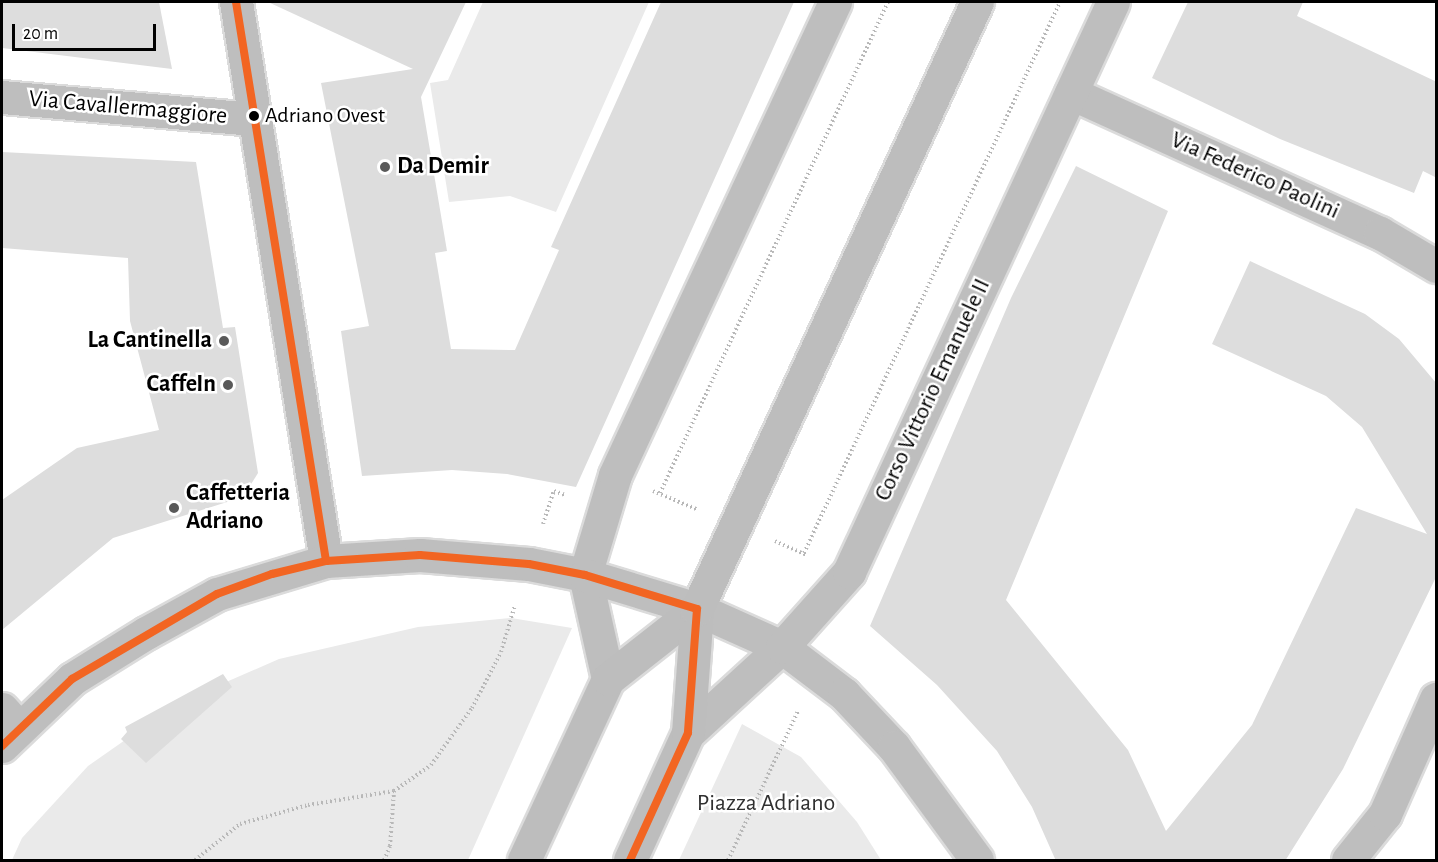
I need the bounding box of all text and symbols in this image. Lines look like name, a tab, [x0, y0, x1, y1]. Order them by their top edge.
scale bar	[15, 12, 159, 50]
text: 20 m	[23, 25, 58, 43]
street label: Via Cavallermaggiore	[28, 85, 228, 131]
place label: Adriano Ovest	[265, 103, 385, 129]
marker: Adriano Ovest	[248, 110, 260, 122]
street label: Via Federico Paolini	[1166, 126, 1344, 226]
place label: Da Demir	[397, 153, 489, 181]
marker: Da Demir	[378, 160, 392, 174]
street label: Corso Vittorio Emanuele II	[869, 274, 997, 506]
place label: La Cantinella	[87, 327, 212, 355]
marker: La Cantinella	[217, 334, 231, 348]
place label: CaffeIn	[147, 371, 216, 399]
marker: CaffeIn	[221, 378, 235, 392]
place label: Caffetteria Adriano	[186, 480, 290, 536]
marker: Caffetteria Adriano	[167, 501, 181, 515]
park label: Piazza Adriano	[697, 790, 835, 818]

